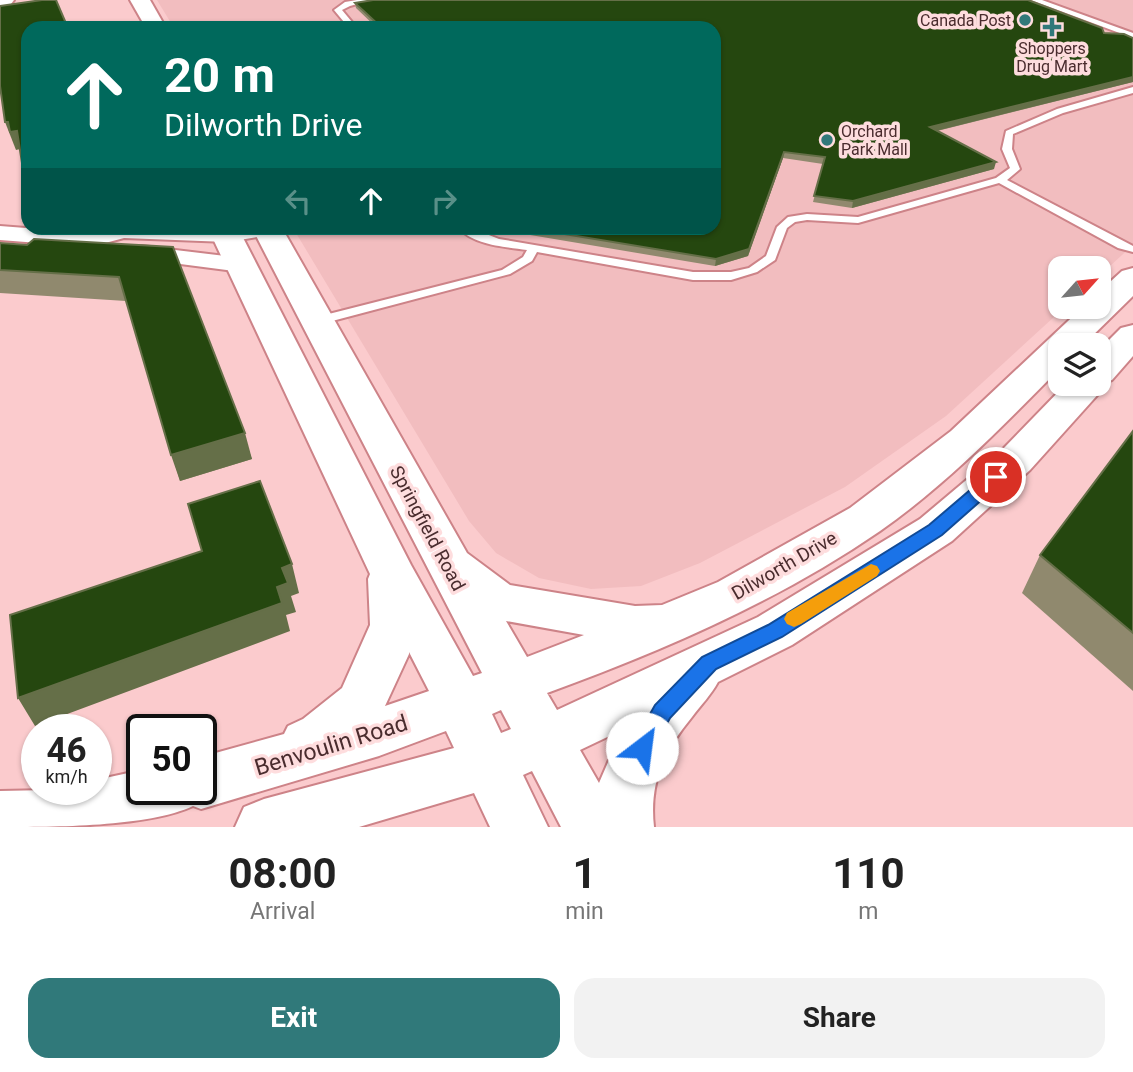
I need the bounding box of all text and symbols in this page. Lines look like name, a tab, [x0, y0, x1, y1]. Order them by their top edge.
place label: Canada Post	[920, 11, 1011, 30]
marker: Canada Post	[1017, 12, 1033, 28]
marker: Shoppers Drug Mart	[1044, 19, 1060, 35]
place label: Shoppers Drug Mart	[1016, 39, 1088, 76]
text: 20 m	[164, 47, 275, 104]
icon: ahead	[49, 49, 140, 140]
text: Dilworth Drive	[164, 106, 362, 144]
place label: Orchard Park Mall	[841, 122, 908, 159]
marker: Orchard Park Mall	[819, 132, 835, 148]
icon: left	[279, 182, 317, 220]
icon: ahead	[352, 182, 390, 220]
icon: right	[425, 182, 463, 220]
north arrow	[1048, 256, 1111, 318]
map controls	[1048, 256, 1111, 396]
button: layers	[1048, 333, 1111, 396]
pin	[966, 447, 1026, 507]
icon: arrive	[977, 458, 1015, 496]
street label: Springfield Road	[385, 462, 470, 595]
street label: Dilworth Drive	[727, 526, 841, 605]
street label: Benvoulin Road	[251, 709, 411, 782]
position arrow	[605, 711, 679, 785]
speed limit sign: 50	[126, 714, 217, 805]
text: 46	[46, 730, 87, 771]
text: km/h	[45, 766, 88, 787]
text: 08:00	[229, 849, 337, 898]
text: 1	[572, 849, 597, 898]
text: 110	[832, 849, 905, 898]
text: Arrival	[250, 898, 315, 925]
text: min	[565, 898, 604, 925]
text: m	[858, 898, 878, 925]
button: Exit	[28, 978, 560, 1058]
button: Share	[574, 978, 1105, 1058]

